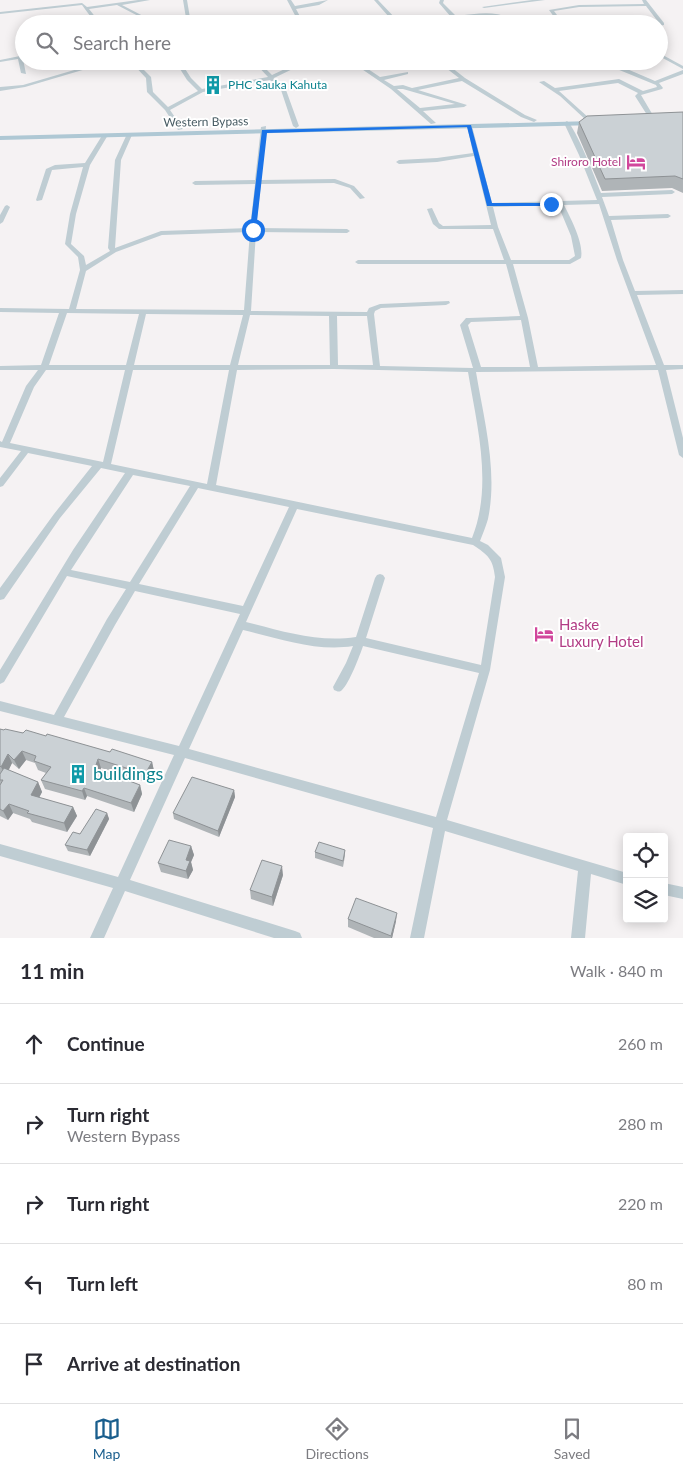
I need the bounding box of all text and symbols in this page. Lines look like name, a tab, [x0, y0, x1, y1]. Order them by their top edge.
search box	[15, 15, 668, 70]
icon: search	[33, 29, 61, 57]
text: Search here	[73, 31, 171, 54]
building icon: PHC Sauka Kahuta	[202, 74, 224, 96]
place label: PHC Sauka Kahuta	[228, 77, 327, 92]
street label: Western Bypass	[163, 113, 249, 130]
hotel icon: Shiroro Hotel	[625, 151, 647, 173]
place label: Shiroro Hotel	[551, 154, 621, 169]
route end	[540, 193, 563, 216]
route start	[242, 219, 265, 242]
place label: Haske Luxury Hotel	[559, 615, 644, 650]
hotel icon: Haske Luxury Hotel	[533, 623, 555, 645]
place label: buildings	[93, 762, 163, 784]
building icon: buildings	[67, 763, 89, 785]
map controls	[623, 833, 668, 923]
button: locate	[623, 833, 668, 878]
button: layers	[623, 878, 668, 923]
text: 11 min	[20, 958, 84, 983]
text: Walk · 840 m	[570, 961, 663, 980]
icon: ahead	[20, 1030, 48, 1058]
text: Continue	[67, 1032, 145, 1055]
text: 260 m	[618, 1034, 663, 1053]
text: Turn right	[67, 1103, 149, 1126]
icon: right	[20, 1110, 48, 1138]
text: 280 m	[618, 1114, 663, 1133]
text: Western Bypass	[67, 1126, 180, 1145]
icon: right	[20, 1190, 48, 1218]
text: Turn right	[67, 1192, 149, 1215]
text: 220 m	[618, 1194, 663, 1213]
icon: left	[20, 1270, 48, 1298]
text: Turn left	[67, 1272, 138, 1295]
text: 80 m	[627, 1274, 663, 1293]
icon: arrive	[20, 1350, 48, 1378]
text: Arrive at destination	[67, 1352, 240, 1375]
tab: Map	[93, 1415, 121, 1462]
tab: Directions	[306, 1415, 369, 1462]
tab: Saved	[554, 1415, 590, 1462]

